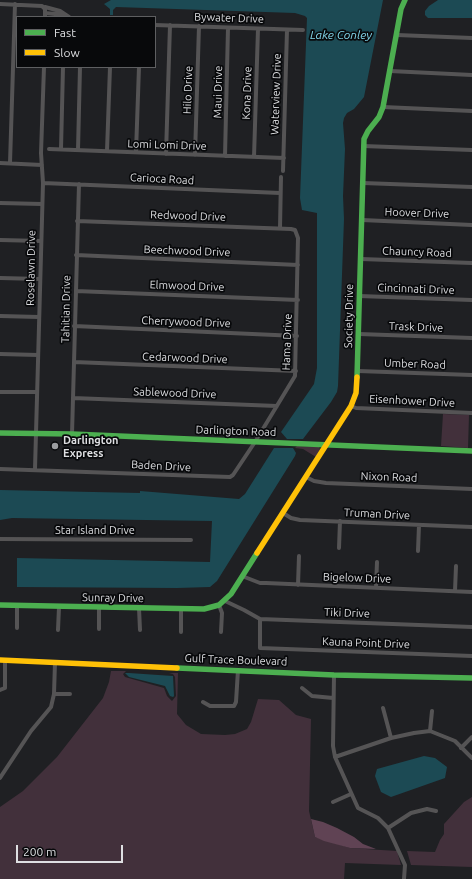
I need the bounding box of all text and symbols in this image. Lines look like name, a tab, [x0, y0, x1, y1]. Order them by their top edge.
street label: Bywater Drive	[194, 10, 264, 26]
legend	[16, 16, 156, 68]
text: Fast	[54, 26, 76, 39]
water label: Lake Conley	[310, 28, 372, 42]
text: Slow	[54, 46, 80, 59]
street label: Waterview Drive	[268, 53, 284, 135]
street label: Hilo Drive	[181, 66, 195, 114]
street label: Maui Drive	[211, 66, 225, 118]
street label: Kona Drive	[239, 66, 255, 120]
street label: Lomi Lomi Drive	[127, 137, 207, 153]
street label: Carioca Road	[130, 171, 194, 187]
street label: Hoover Drive	[384, 205, 450, 221]
street label: Redwood Drive	[150, 208, 226, 224]
street label: Roselawn Drive	[24, 230, 38, 306]
street label: Beechwood Drive	[143, 243, 231, 259]
street label: Chauncy Road	[382, 244, 452, 260]
street label: Tahitian Drive	[59, 275, 73, 343]
street label: Elmwood Drive	[149, 278, 225, 294]
street label: Cincinnati Drive	[377, 281, 455, 297]
street label: Society Drive	[342, 284, 356, 348]
street label: Hama Drive	[279, 313, 295, 371]
street label: Cherrywood Drive	[141, 314, 231, 330]
street label: Trask Drive	[389, 319, 443, 335]
street label: Cedarwood Drive	[142, 350, 228, 366]
street label: Umber Road	[384, 356, 446, 372]
street label: Sablewood Drive	[133, 385, 217, 401]
street label: Eisenhower Drive	[369, 392, 455, 410]
street label: Darlington Road	[195, 423, 277, 439]
place label: Darlington Express	[63, 433, 118, 459]
marker: Darlington Express	[50, 441, 60, 451]
street label: Baden Drive	[131, 458, 191, 474]
street label: Nixon Road	[361, 469, 417, 485]
street label: Truman Drive	[344, 506, 410, 522]
street label: Star Island Drive	[55, 523, 135, 537]
street label: Bigelow Drive	[323, 570, 391, 586]
street label: Sunray Drive	[82, 591, 144, 605]
street label: Tiki Drive	[324, 606, 370, 620]
street label: Kauna Point Drive	[322, 635, 410, 651]
street label: Gulf Trace Boulevard	[184, 652, 288, 668]
scale bar	[18, 837, 125, 863]
text: 200 m	[23, 845, 56, 858]

